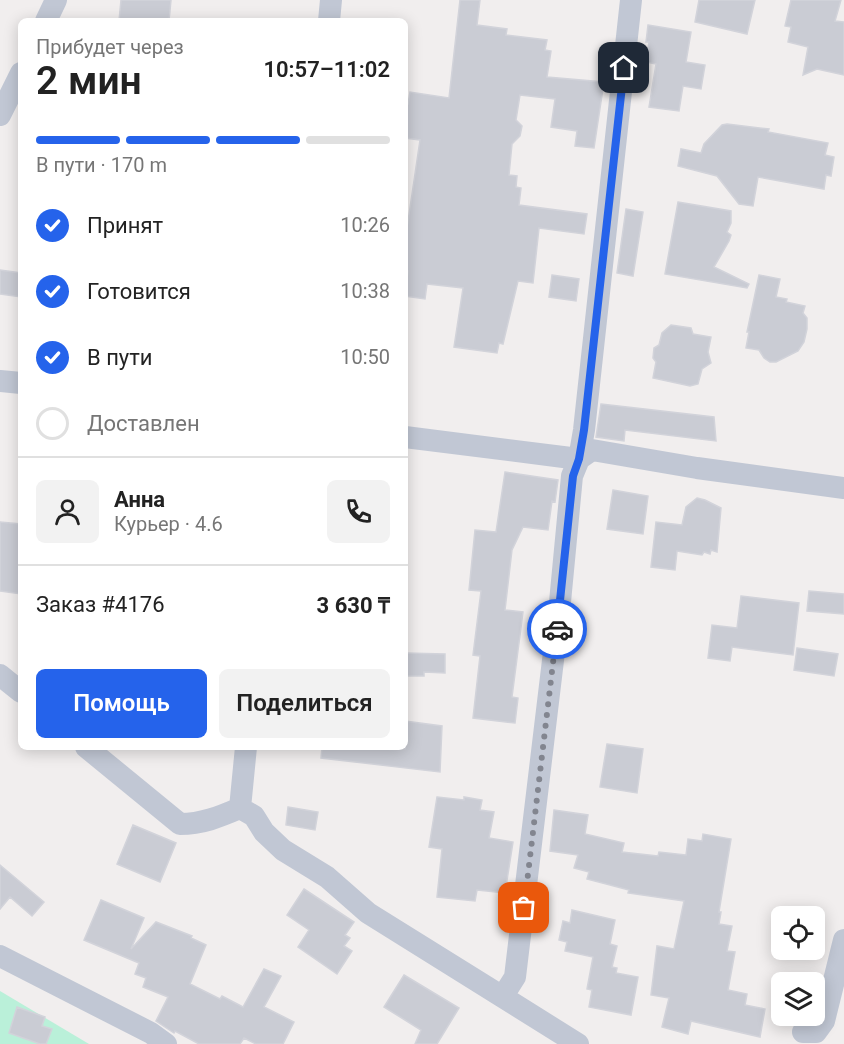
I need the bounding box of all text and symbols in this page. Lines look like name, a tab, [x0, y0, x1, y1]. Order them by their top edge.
text: Прибудет через	[36, 35, 184, 59]
pin	[598, 42, 649, 93]
icon: home	[607, 51, 640, 84]
text: 10:57–11:02	[263, 57, 390, 82]
text: 2 мин	[36, 58, 142, 104]
text: В пути · 170 m	[36, 153, 167, 177]
icon: check	[36, 209, 69, 242]
text: Принят	[87, 213, 163, 238]
text: 10:26	[340, 213, 390, 237]
icon: check	[36, 275, 69, 308]
text: Готовится	[87, 279, 191, 304]
text: 10:38	[340, 279, 390, 303]
icon: check	[36, 341, 69, 374]
text: В пути	[87, 345, 153, 370]
text: 10:50	[340, 345, 390, 369]
text: Доставлен	[87, 411, 200, 436]
button: person	[36, 480, 99, 543]
button: phone	[327, 480, 390, 543]
text: Анна	[114, 487, 165, 512]
text: Курьер · 4.6	[114, 512, 223, 536]
text: Заказ #4176	[36, 592, 165, 617]
text: 3 630 ₸	[317, 593, 390, 618]
courier	[527, 599, 587, 659]
icon: car	[541, 613, 574, 646]
button: Помощь	[36, 669, 207, 738]
button: Поделиться	[219, 669, 390, 738]
pin	[498, 882, 549, 933]
icon: bag	[507, 891, 540, 924]
map controls	[771, 906, 825, 1026]
button: locate	[771, 906, 825, 960]
button: layers	[771, 972, 825, 1026]

